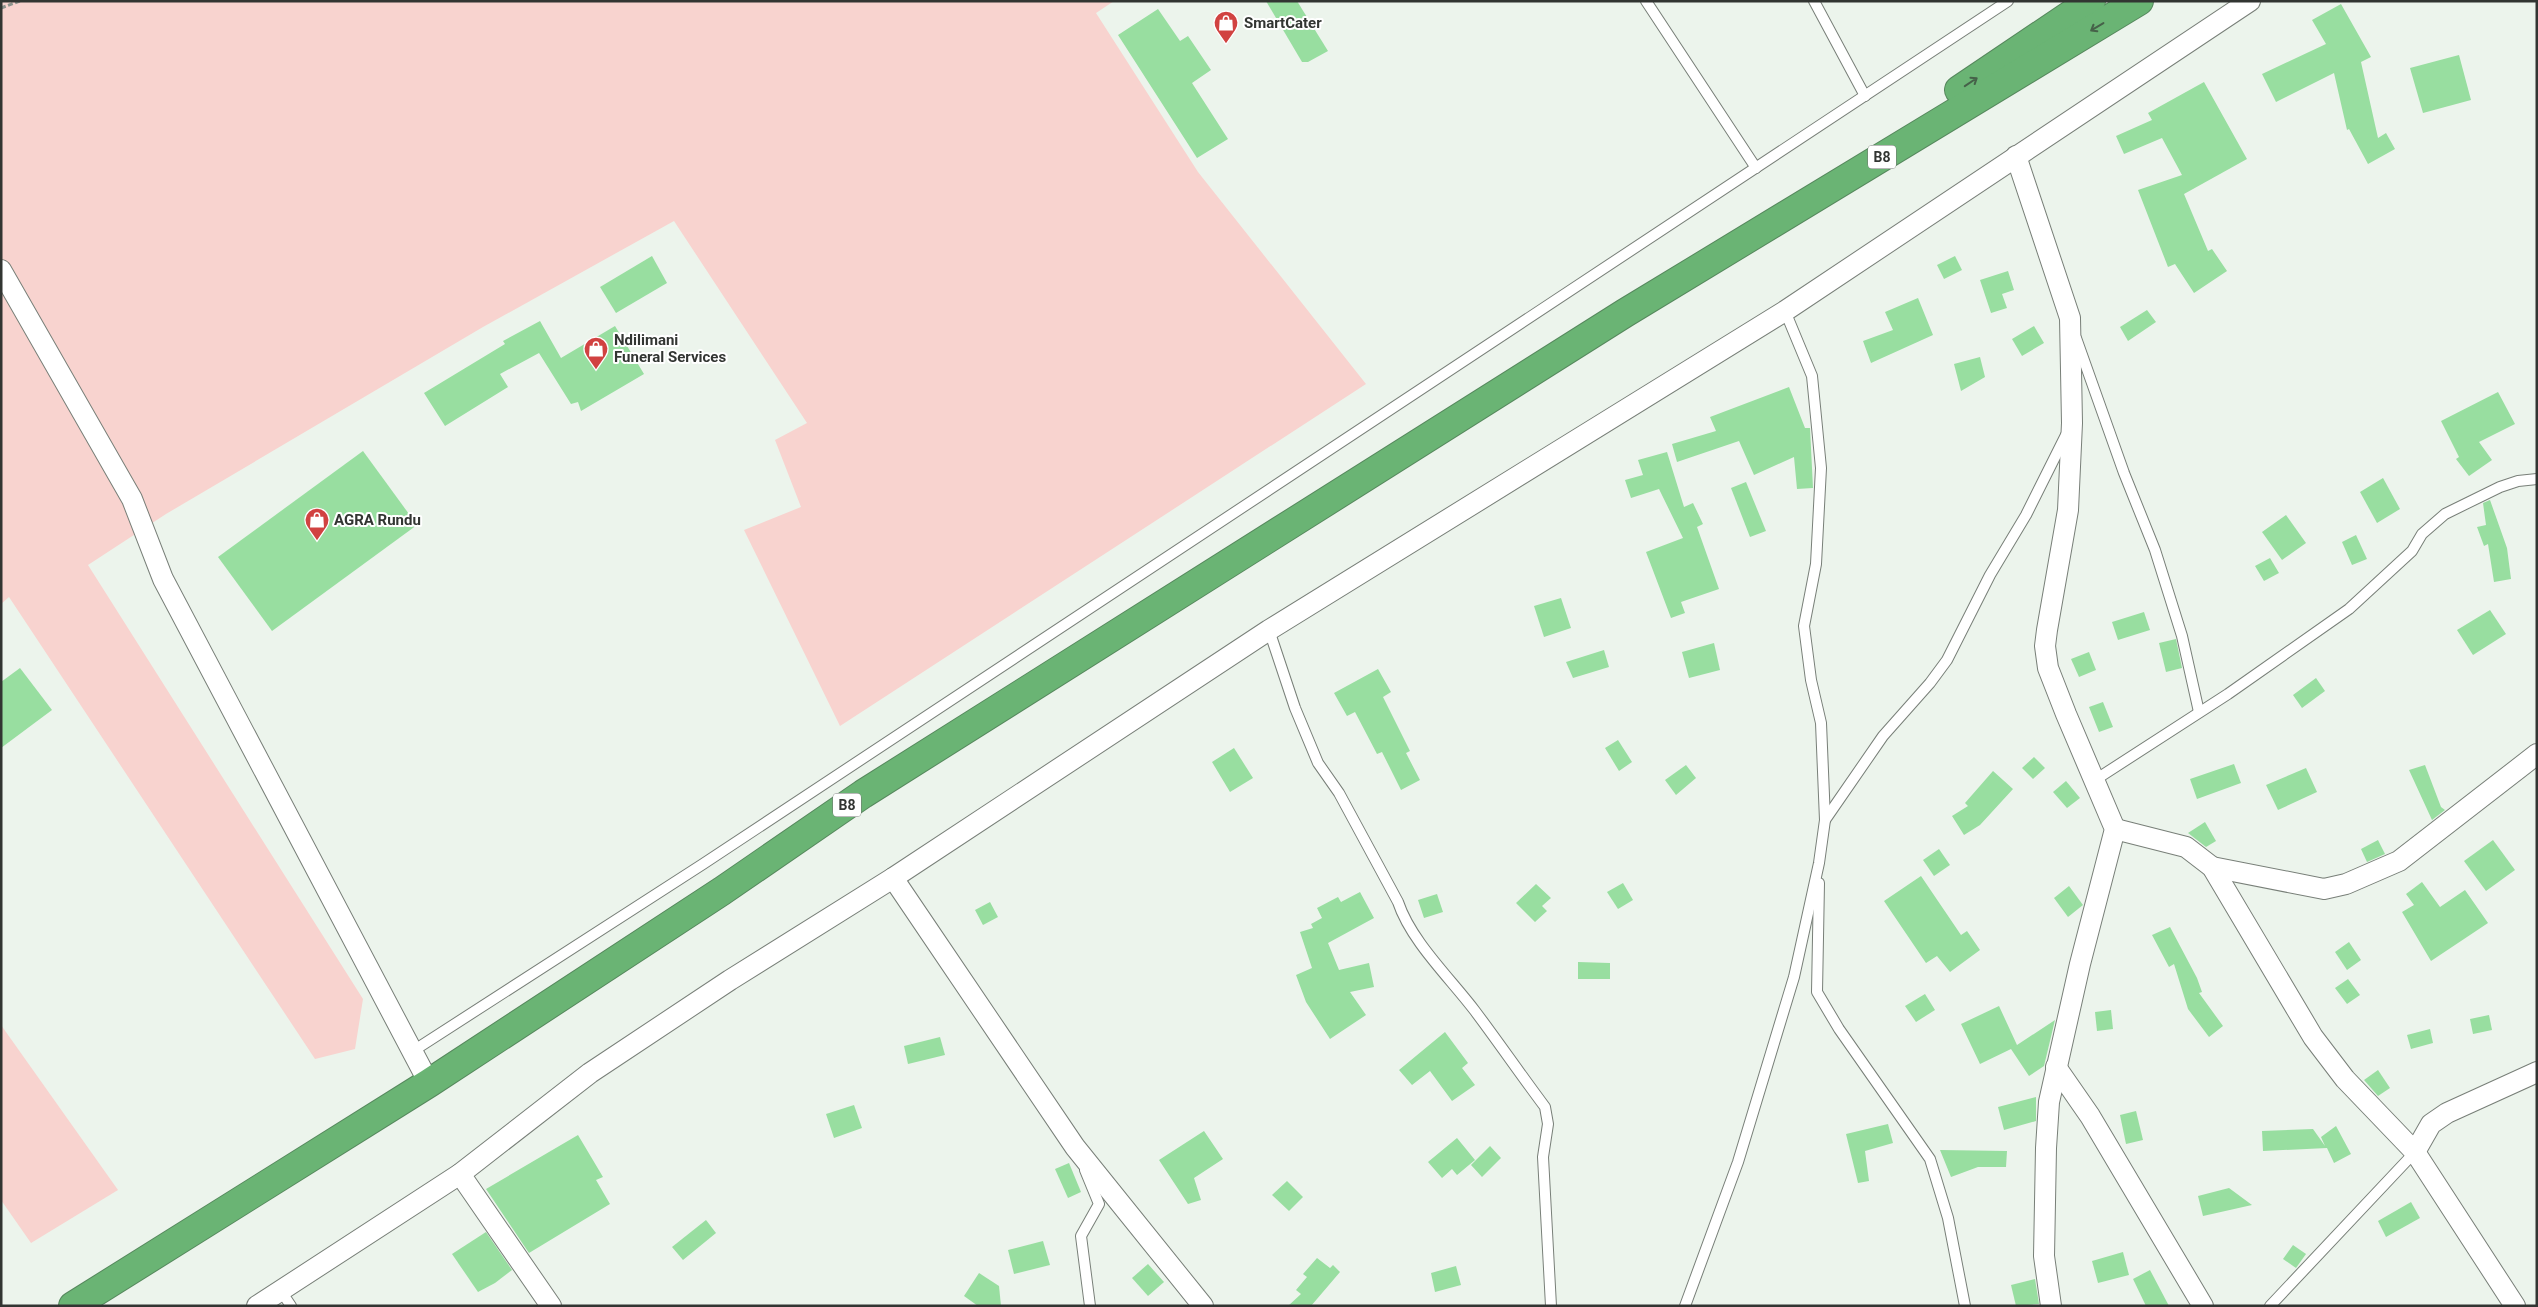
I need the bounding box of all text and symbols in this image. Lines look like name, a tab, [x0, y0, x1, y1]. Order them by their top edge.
shop icon: SmartCater	[1213, 10, 1239, 44]
place label: SmartCater	[1244, 14, 1322, 32]
one-way arrow	[2091, 22, 2105, 32]
one-way arrow	[1964, 77, 1978, 87]
road number: B8	[1868, 146, 1896, 168]
place label: Ndilimani Funeral Services	[614, 331, 726, 366]
shop icon: Ndilimani Funeral Services	[583, 336, 609, 370]
shop icon: AGRA Rundu	[304, 507, 330, 541]
place label: AGRA Rundu	[334, 511, 421, 529]
road number: B8	[833, 794, 861, 816]

